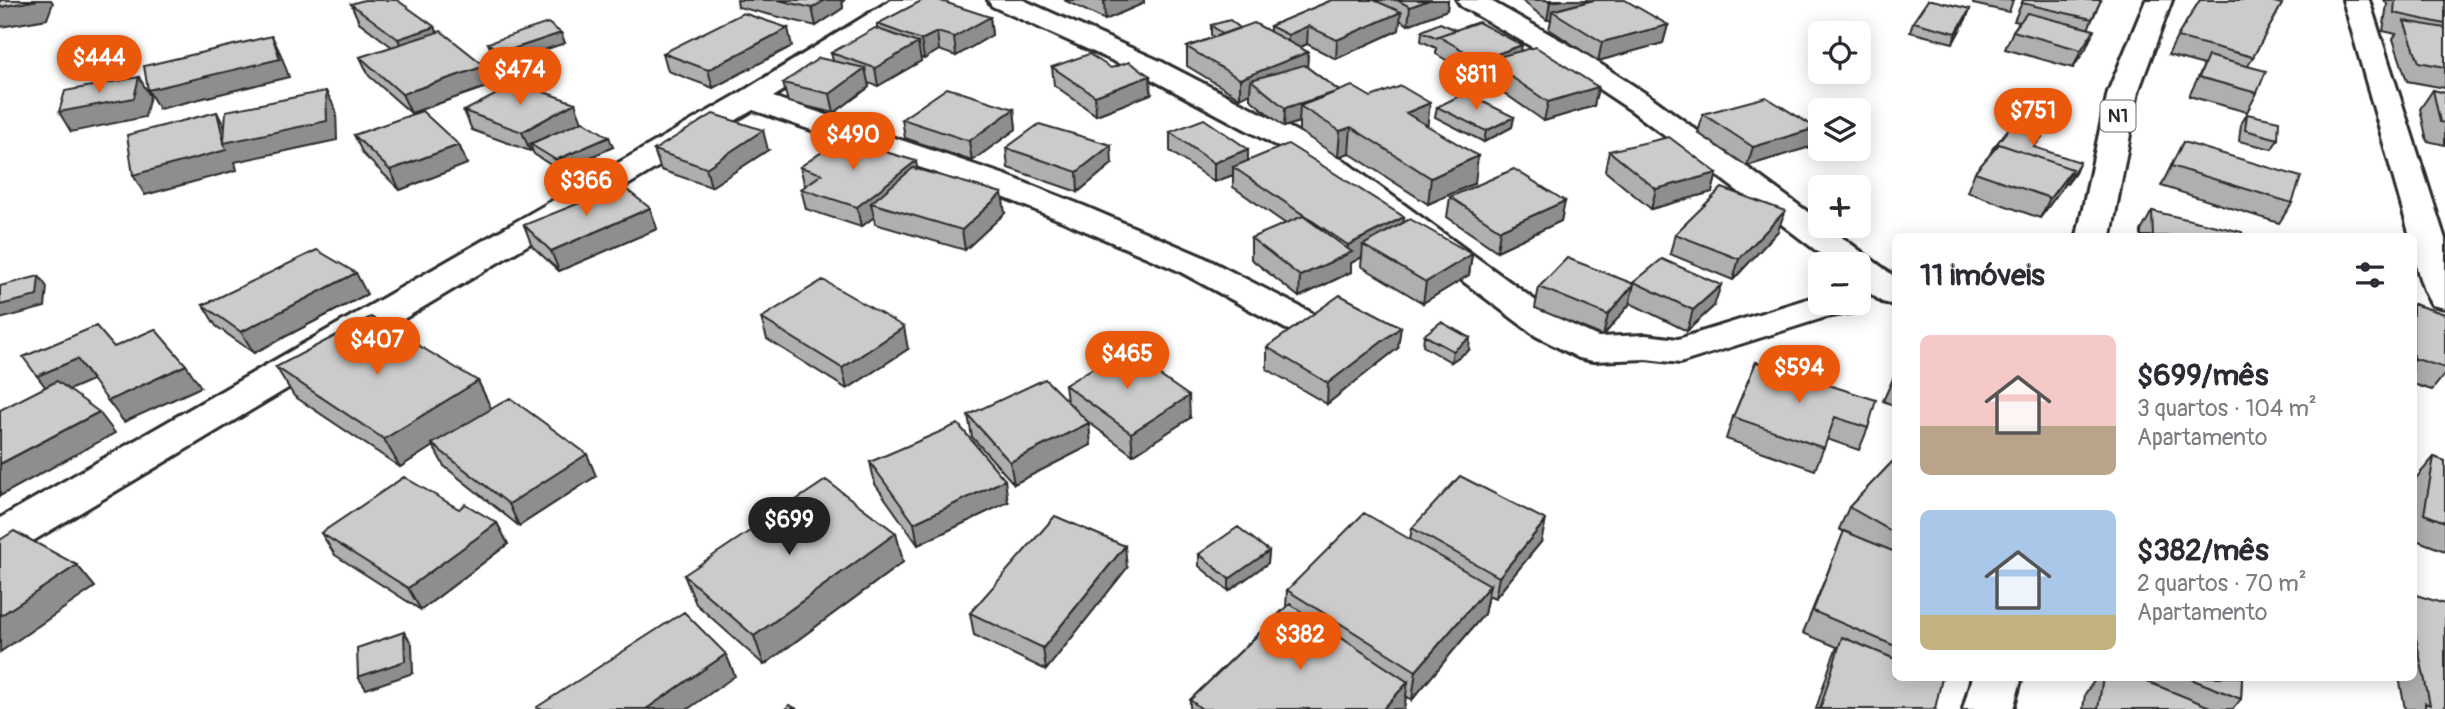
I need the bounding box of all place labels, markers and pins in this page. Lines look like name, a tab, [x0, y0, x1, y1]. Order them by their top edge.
pin: $444	[58, 36, 140, 95]
pin: $474	[479, 48, 561, 107]
pin: $811	[1435, 52, 1517, 112]
pin: $751	[1992, 88, 2074, 148]
pin: $490	[812, 113, 894, 172]
pin: $366	[545, 158, 627, 218]
pin: $407	[336, 318, 418, 377]
pin: $465	[1086, 332, 1168, 391]
pin: $594	[1758, 346, 1840, 405]
pin: $699	[748, 498, 830, 557]
pin: $382	[1259, 612, 1341, 672]

